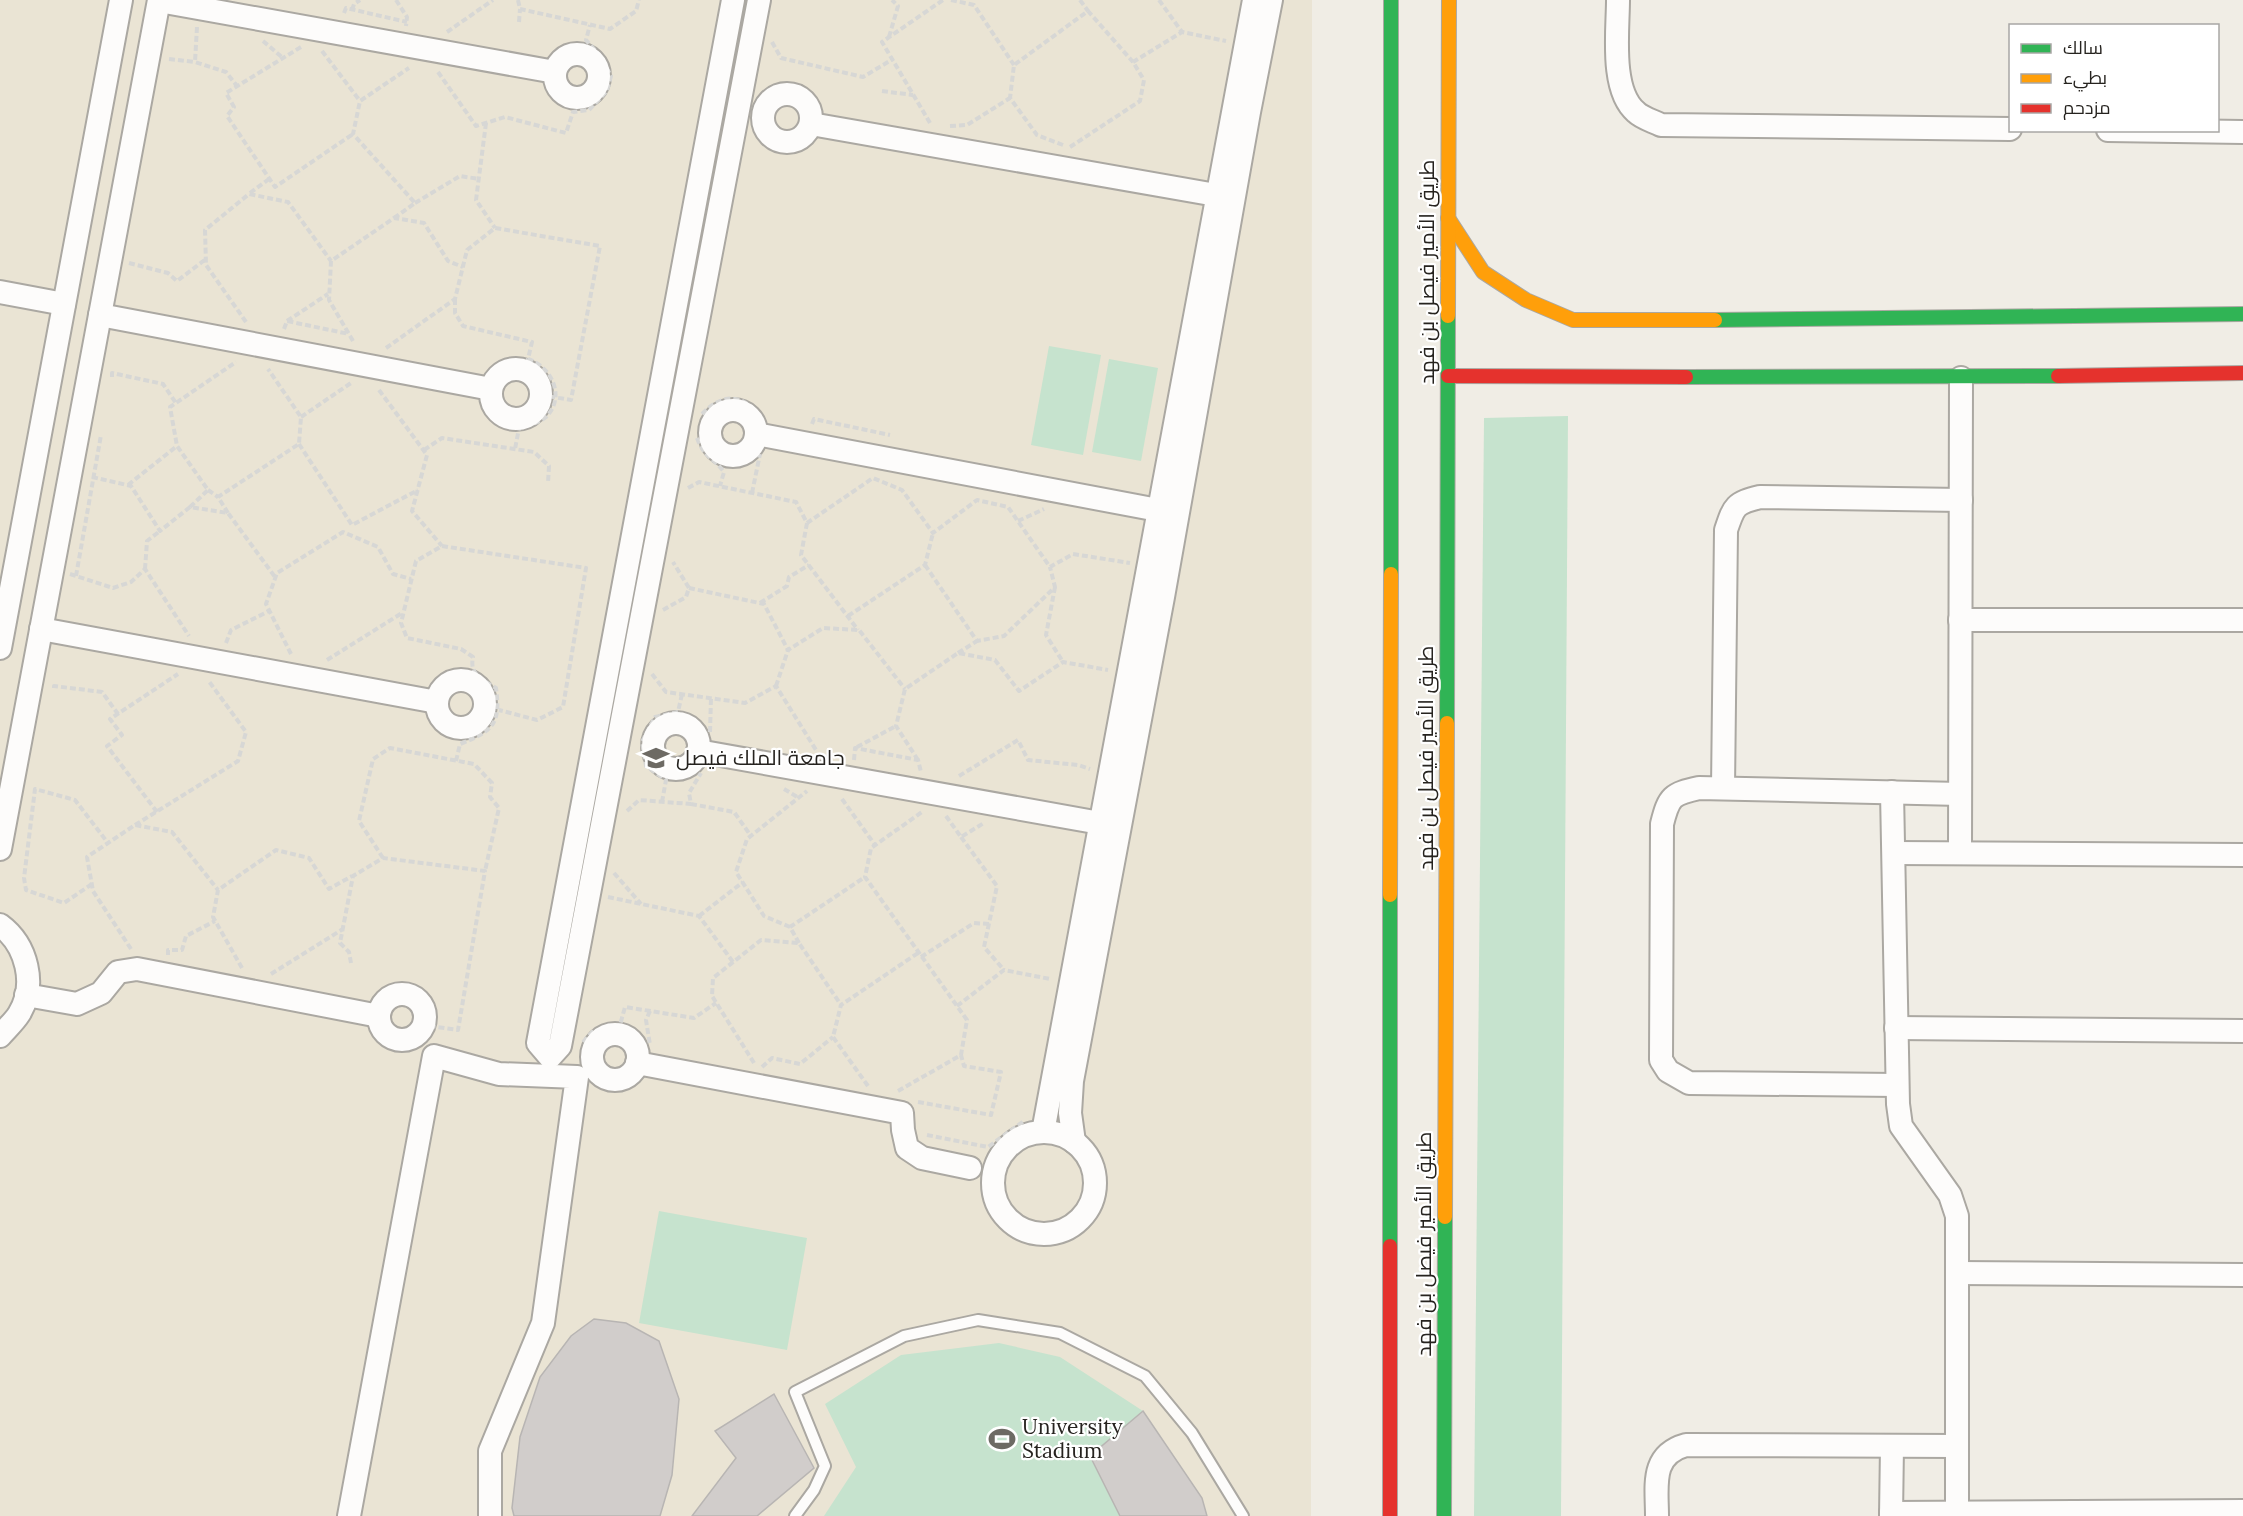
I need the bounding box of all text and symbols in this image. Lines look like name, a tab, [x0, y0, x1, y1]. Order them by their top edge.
legend	[2009, 24, 2219, 132]
text: سالك	[2063, 36, 2103, 59]
text: بطيء	[2063, 66, 2107, 92]
text: مزدحم	[2063, 96, 2111, 120]
street label: طريق الأمير فيصل بن فهد	[1413, 160, 1440, 384]
street label: طريق الأمير فيصل بن فهد	[1412, 646, 1439, 870]
school or university icon: جامعة الملك فيصل	[641, 743, 671, 773]
place label: جامعة الملك فيصل	[676, 744, 845, 771]
street label: طريق الأمير فيصل بن فهد	[1410, 1132, 1437, 1356]
place label: University Stadium	[1022, 1413, 1123, 1464]
sports icon: University Stadium	[987, 1424, 1017, 1454]

